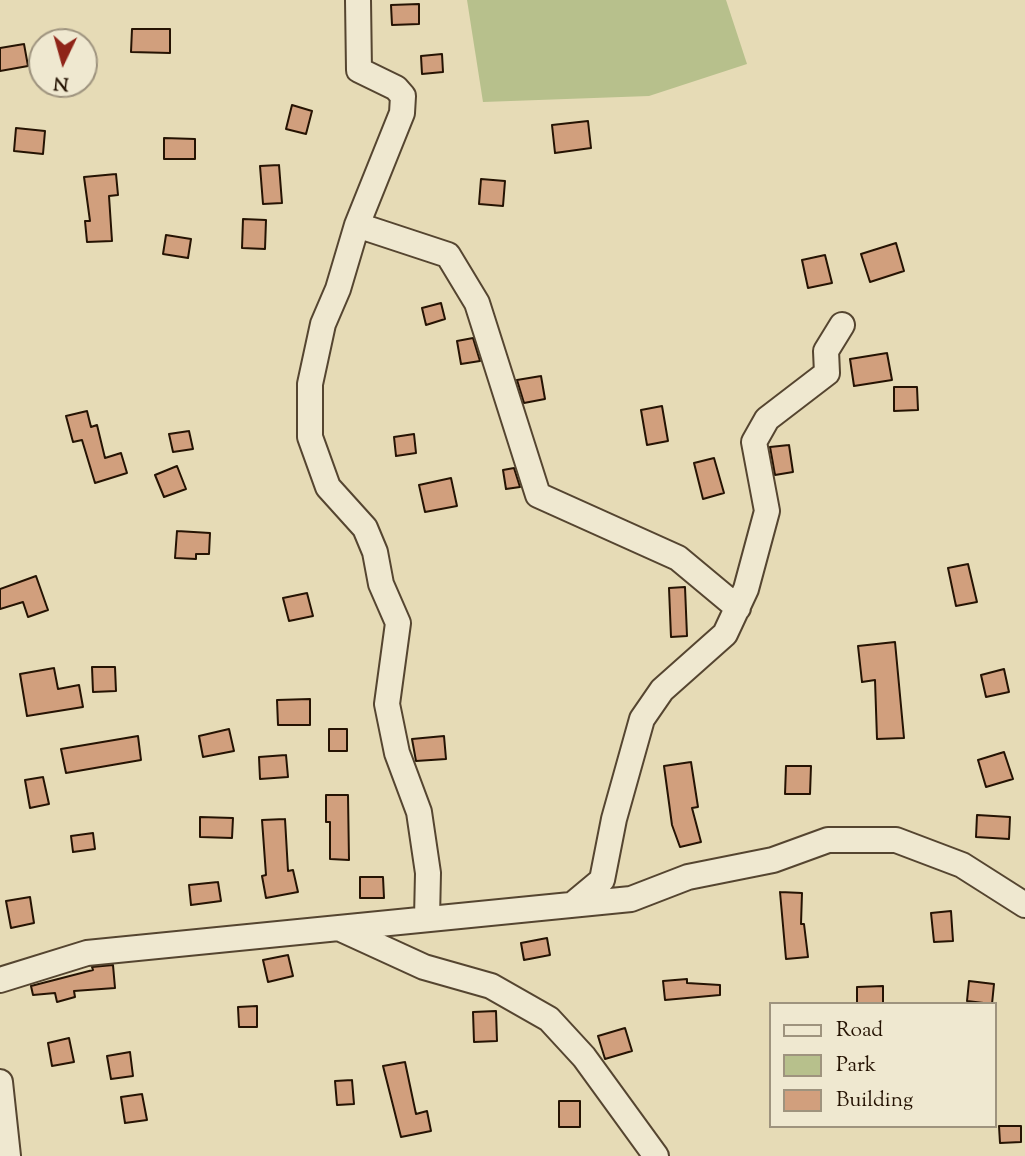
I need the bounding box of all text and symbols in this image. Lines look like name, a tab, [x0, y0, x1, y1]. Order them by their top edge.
north arrow	[28, 28, 98, 98]
text: N	[53, 68, 70, 97]
legend	[769, 1002, 997, 1128]
text: Road	[836, 1016, 883, 1046]
text: Park	[836, 1051, 876, 1081]
text: Building	[836, 1086, 913, 1116]

